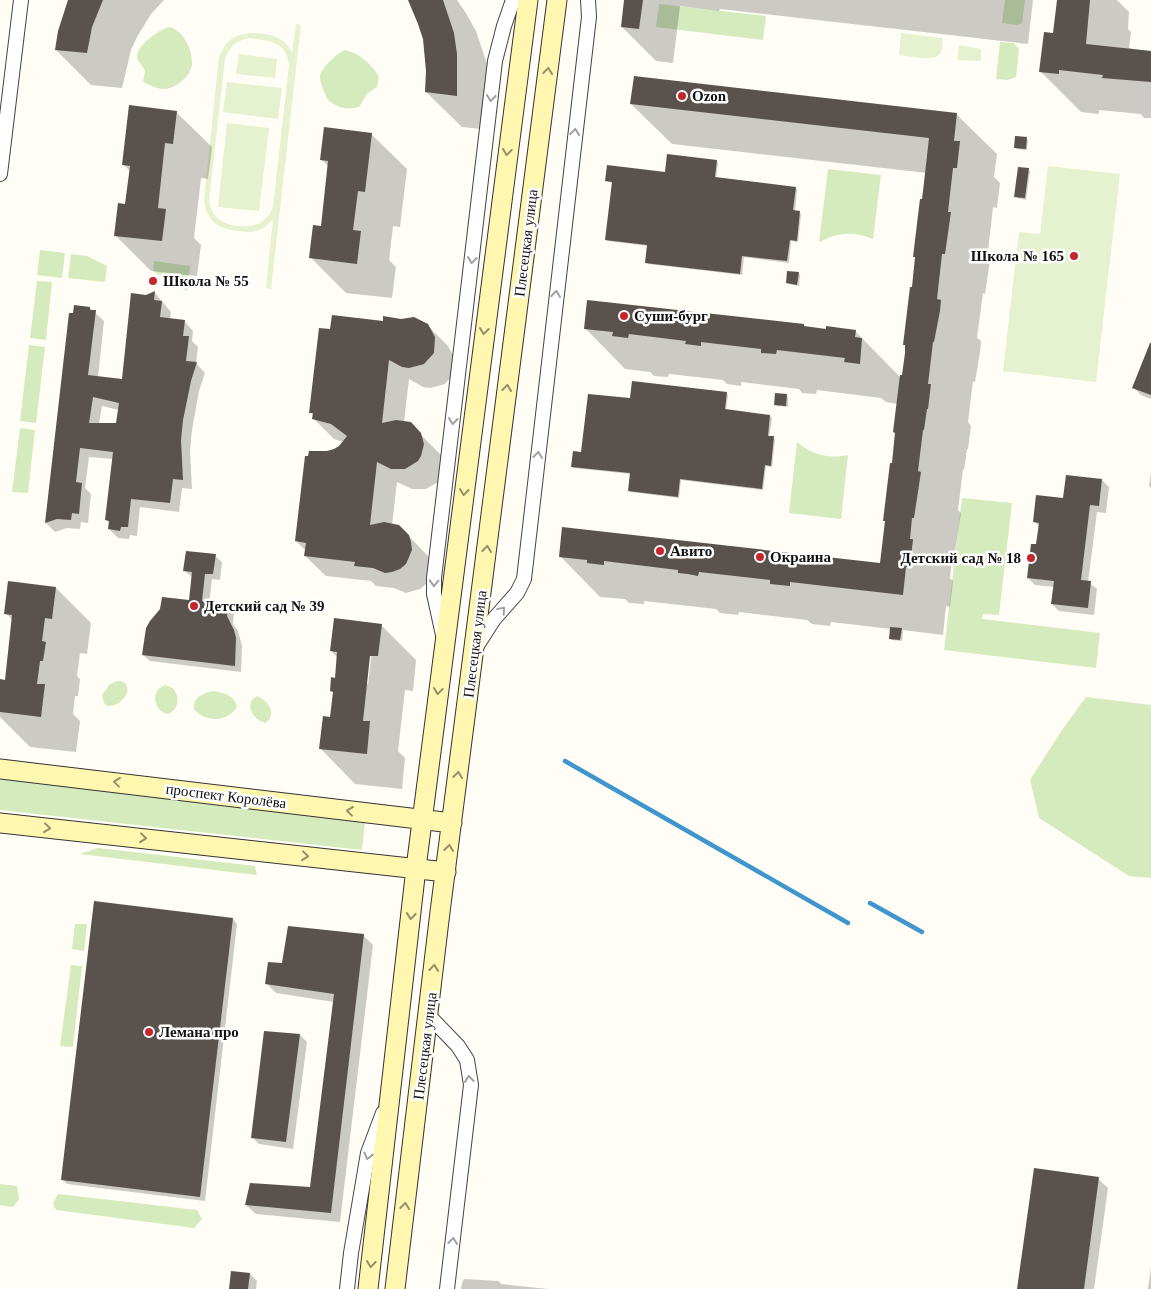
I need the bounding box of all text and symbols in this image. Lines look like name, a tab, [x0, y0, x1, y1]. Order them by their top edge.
one-way arrow	[542, 67, 553, 75]
place label: Ozon	[692, 88, 727, 104]
marker: Ozon	[676, 90, 688, 102]
one-way arrow	[486, 95, 497, 103]
one-way arrow	[569, 128, 580, 136]
one-way arrow	[502, 149, 513, 157]
street label: Плесецкая улица	[511, 188, 541, 298]
place label: Школа № 165	[971, 248, 1064, 264]
marker: Школа № 165	[1068, 250, 1080, 262]
one-way arrow	[467, 256, 478, 264]
place label: Школа № 55	[163, 273, 249, 289]
marker: Школа № 55	[147, 275, 159, 287]
one-way arrow	[550, 290, 561, 298]
place label: Суши-бург	[634, 308, 708, 324]
marker: Суши-бург	[618, 310, 630, 322]
one-way arrow	[479, 327, 490, 335]
one-way arrow	[501, 384, 512, 392]
one-way arrow	[448, 417, 459, 425]
one-way arrow	[532, 451, 543, 459]
one-way arrow	[459, 488, 470, 496]
place label: Авито	[670, 543, 712, 559]
one-way arrow	[481, 545, 492, 553]
marker: Авито	[654, 545, 666, 557]
place label: Окраина	[770, 549, 831, 565]
place label: Детский сад № 18	[900, 550, 1021, 566]
marker: Окраина	[754, 551, 766, 563]
marker: Детский сад № 18	[1025, 552, 1037, 564]
one-way arrow	[429, 579, 439, 587]
street label: Плесецкая улица	[460, 589, 490, 699]
place label: Детский сад № 39	[204, 598, 325, 614]
marker: Детский сад № 39	[188, 600, 200, 612]
one-way arrow	[496, 607, 505, 616]
one-way arrow	[434, 687, 444, 696]
one-way arrow	[452, 771, 463, 779]
one-way arrow	[113, 777, 121, 788]
street label: проспект Королёва	[165, 781, 288, 811]
one-way arrow	[346, 806, 354, 817]
one-way arrow	[44, 822, 52, 833]
one-way arrow	[139, 832, 147, 843]
one-way arrow	[443, 843, 454, 851]
one-way arrow	[301, 850, 309, 861]
one-way arrow	[406, 913, 417, 921]
one-way arrow	[428, 963, 439, 971]
street label: Плесецкая улица	[410, 991, 440, 1101]
place label: Лемана про	[159, 1024, 239, 1040]
marker: Лемана про	[143, 1026, 155, 1038]
one-way arrow	[464, 1075, 475, 1083]
one-way arrow	[363, 1151, 374, 1160]
one-way arrow	[399, 1202, 410, 1210]
one-way arrow	[447, 1236, 458, 1244]
one-way arrow	[366, 1260, 377, 1268]

